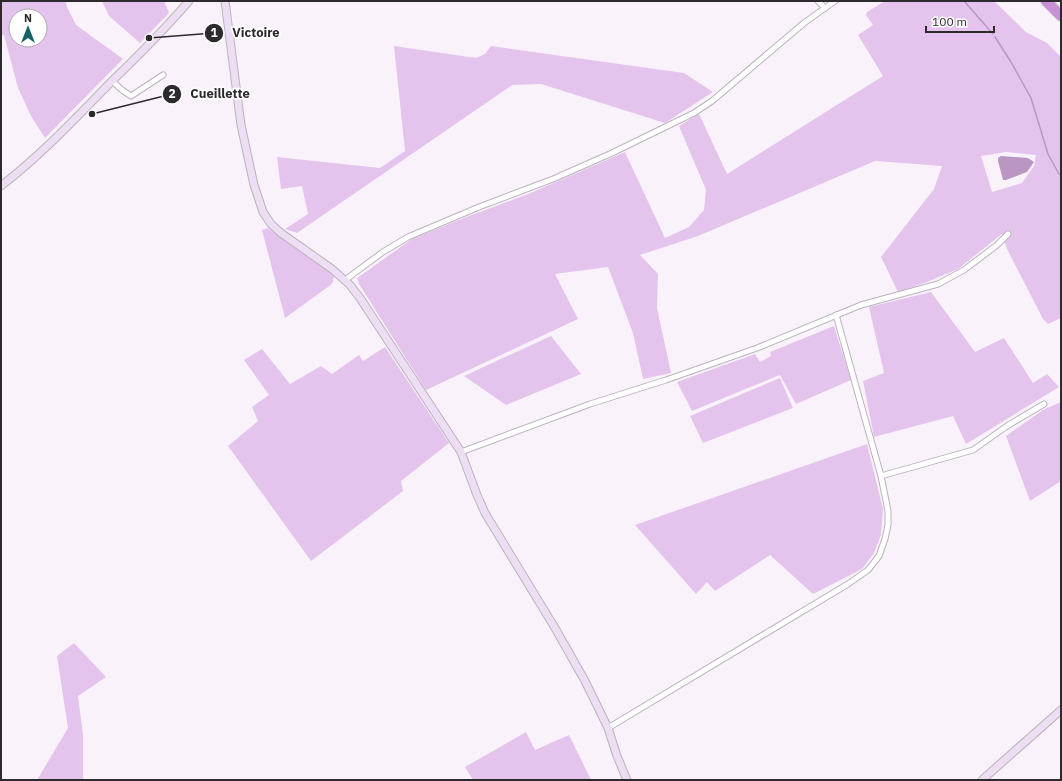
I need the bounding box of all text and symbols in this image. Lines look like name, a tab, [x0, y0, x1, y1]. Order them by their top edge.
north arrow	[8, 8, 48, 48]
scale bar	[926, 8, 994, 34]
text: N	[24, 11, 32, 25]
text: 100 m	[932, 14, 967, 29]
callout: Victoire	[204, 20, 287, 45]
text: Victoire	[232, 24, 280, 41]
text: 1	[210, 25, 218, 40]
callout: Cueillette	[162, 81, 258, 106]
text: Cueillette	[190, 85, 250, 102]
text: 2	[168, 86, 176, 101]

